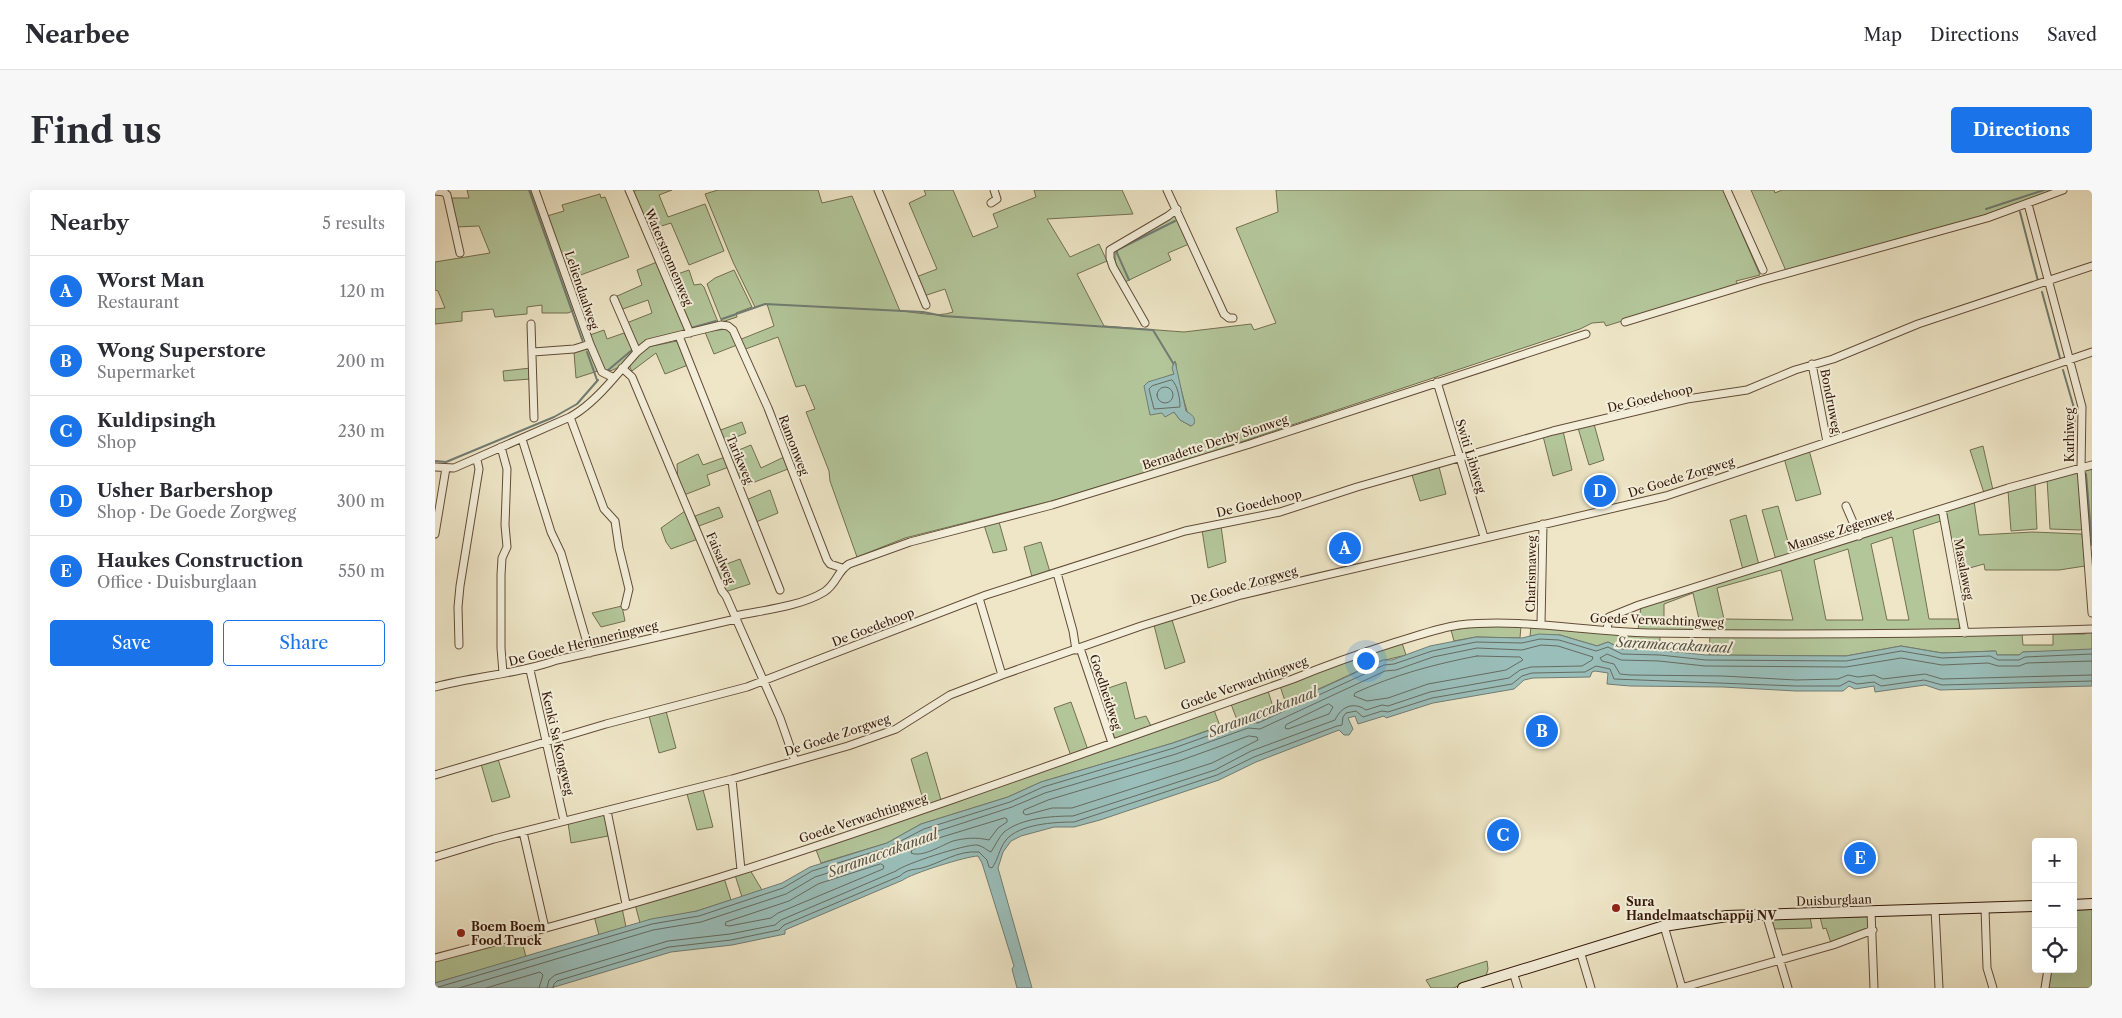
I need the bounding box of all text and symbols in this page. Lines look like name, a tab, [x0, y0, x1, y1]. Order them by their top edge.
text: Nearbee	[25, 20, 130, 49]
text: Map	[1863, 24, 1902, 46]
text: Directions	[1930, 24, 2019, 46]
text: Saved	[2047, 24, 2097, 46]
button: Directions	[1951, 107, 2092, 153]
text: Find us	[30, 109, 162, 152]
street label: Waterstromenweg	[641, 205, 696, 308]
text: Nearby	[50, 210, 129, 235]
text: 5 results	[322, 213, 385, 233]
street label: Leliendaalweg	[562, 249, 603, 332]
text: Worst Man	[97, 269, 205, 292]
text: A	[60, 281, 72, 301]
text: 120 m	[340, 281, 385, 301]
text: Restaurant	[97, 292, 179, 312]
text: Wong Superstore	[97, 339, 266, 362]
text: B	[60, 351, 72, 371]
text: 200 m	[336, 351, 385, 371]
text: Supermarket	[97, 362, 195, 382]
street label: Bondruweg	[1817, 367, 1845, 435]
street label: De Goedehoop	[1606, 381, 1694, 415]
street label: Karhiweg	[2062, 407, 2077, 462]
text: Kuldipsingh	[97, 409, 216, 432]
street label: Bernadette Derby Sionweg	[1140, 411, 1290, 473]
street label: Ramonweg	[776, 413, 813, 478]
street label: Switi Libiweg	[1453, 417, 1490, 496]
text: C	[60, 421, 72, 441]
text: 230 m	[338, 421, 385, 441]
text: Shop	[97, 432, 136, 452]
street label: Tarikweg	[723, 432, 757, 487]
street label: De Goede Zorgweg	[1626, 454, 1736, 500]
pin: D	[1584, 472, 1616, 510]
text: Usher Barbershop	[97, 479, 273, 502]
street label: De Goedehoop	[1215, 486, 1303, 520]
text: D	[59, 491, 73, 511]
text: 300 m	[337, 491, 385, 511]
text: Shop · De Goede Zorgweg	[97, 502, 296, 522]
street label: Manasse Zegenweg	[1785, 506, 1895, 554]
pin: A	[1329, 529, 1361, 567]
street label: Faisalweg	[703, 530, 739, 587]
street label: Charismaweg	[1523, 535, 1539, 613]
street label: Masalaweg	[1951, 537, 1977, 602]
text: Haukes Construction	[97, 549, 303, 572]
text: E	[60, 561, 72, 581]
text: 550 m	[338, 561, 385, 581]
street label: De Goede Zorgweg	[1189, 562, 1300, 607]
text: Office · Duisburglaan	[97, 572, 257, 592]
street label: De Goedehoop	[830, 604, 916, 650]
street label: Goede Verwachtingweg	[1590, 610, 1725, 630]
street label: De Goede Herinneringweg	[507, 617, 660, 669]
button: Save	[50, 620, 213, 666]
button: Share	[223, 620, 385, 666]
water label: Saramaccakanaal	[1615, 633, 1734, 657]
your location	[1353, 648, 1379, 674]
street label: Goedheidweg	[1087, 652, 1126, 732]
street label: Goede Verwachtingweg	[1178, 653, 1310, 713]
water label: Saramaccakanaal	[1205, 682, 1322, 742]
street label: Kenki Sa Kongweg	[539, 689, 577, 797]
street label: De Goede Zorgweg	[782, 711, 892, 759]
pin: B	[1526, 712, 1558, 750]
street label: Goede Verwachtingweg	[797, 790, 930, 846]
pin: C	[1487, 816, 1519, 854]
water label: Saramaccakanaal	[825, 824, 942, 882]
map controls	[2032, 838, 2077, 973]
button: +	[2032, 838, 2077, 883]
pin: E	[1844, 839, 1876, 877]
button: −	[2032, 883, 2077, 928]
street label: Duisburglaan	[1796, 891, 1873, 909]
place label: Sura Handelmaatschappij NV	[1626, 894, 1777, 923]
marker: Sura Handelmaatschappij NV	[1610, 902, 1622, 914]
place label: Boem Boem Food Truck	[471, 919, 545, 948]
marker: Boem Boem Food Truck	[455, 927, 467, 939]
button: locate	[2032, 928, 2077, 973]

